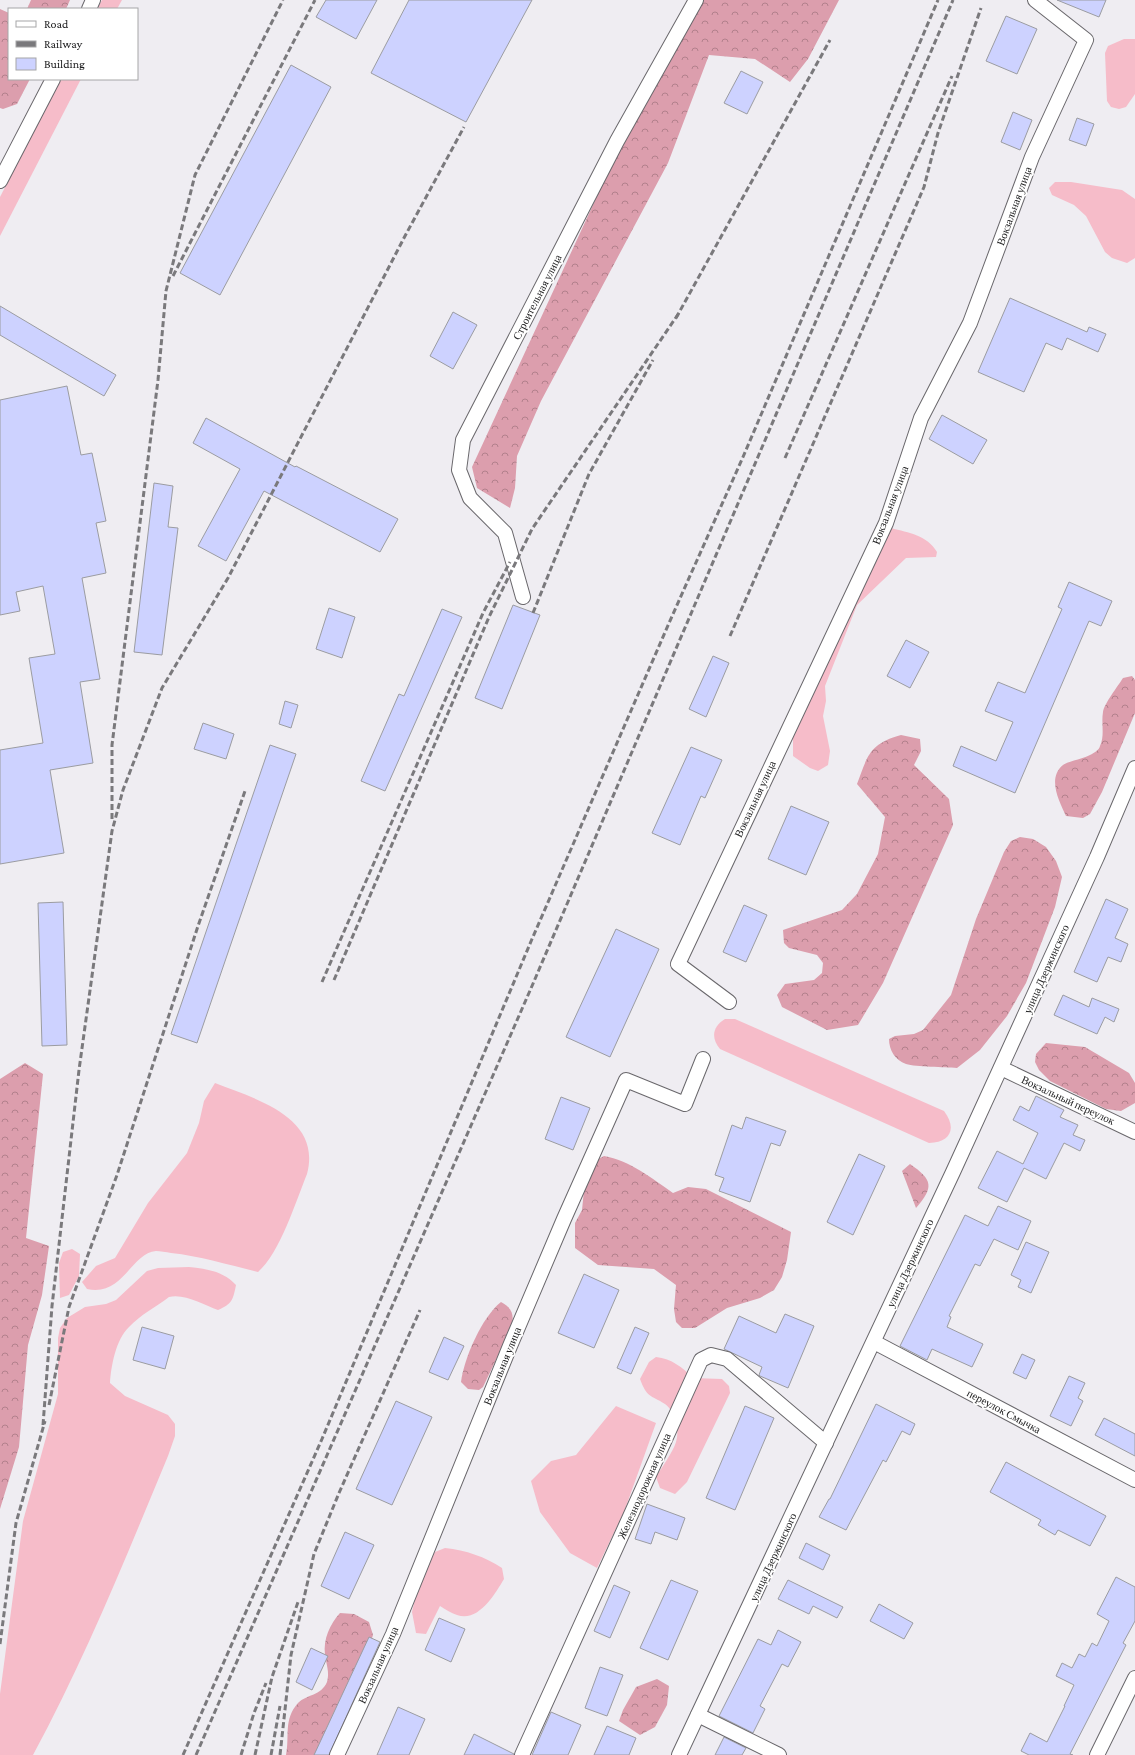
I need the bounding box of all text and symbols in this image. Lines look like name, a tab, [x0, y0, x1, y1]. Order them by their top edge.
legend	[8, 8, 138, 80]
text: Road	[44, 17, 69, 31]
text: Railway	[44, 37, 83, 51]
text: Building	[44, 57, 85, 71]
street label: Вокзальная улица	[994, 165, 1034, 247]
street label: Строительная улица	[510, 252, 564, 342]
street label: Вокзальная улица	[870, 464, 911, 546]
street label: Вокзальная улица	[732, 759, 778, 839]
street label: улица Дзержинского	[1021, 922, 1071, 1015]
street label: Вокзальный переулок	[1020, 1073, 1117, 1127]
street label: улица Дзержинского	[884, 1217, 936, 1309]
street label: Вокзальная улица	[481, 1325, 523, 1407]
street label: переулок Смычка	[965, 1387, 1043, 1435]
street label: Железнодорожная улица	[615, 1431, 673, 1541]
street label: улица Дзержинского	[747, 1511, 799, 1603]
street label: Вокзальная улица	[356, 1625, 400, 1705]

